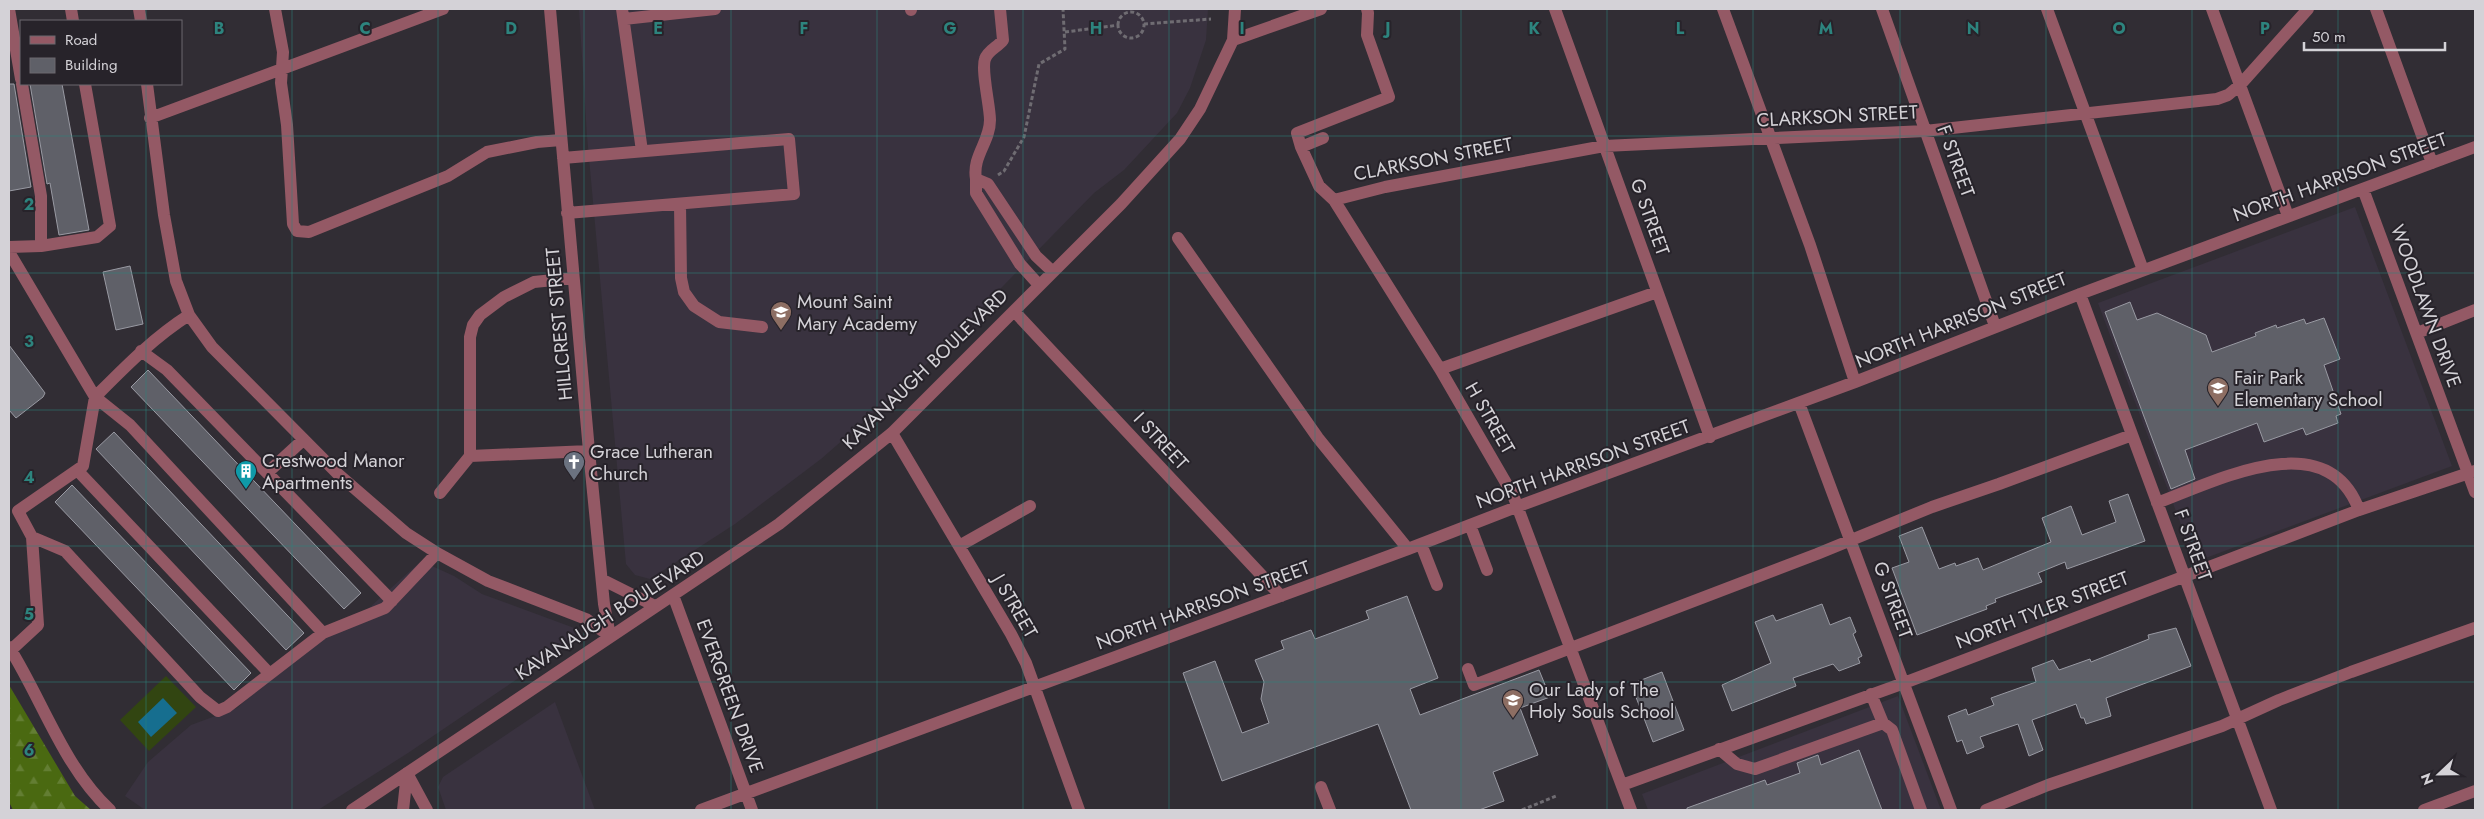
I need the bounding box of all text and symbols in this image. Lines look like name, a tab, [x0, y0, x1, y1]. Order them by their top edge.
text: B	[214, 17, 224, 40]
text: C	[359, 17, 371, 40]
text: D	[505, 17, 517, 40]
text: E	[653, 17, 663, 40]
text: F	[800, 17, 808, 40]
text: G	[943, 17, 957, 40]
text: H	[1090, 17, 1102, 40]
text: I	[1239, 17, 1245, 40]
text: J	[1382, 17, 1391, 40]
text: K	[1528, 17, 1540, 40]
text: L	[1676, 17, 1685, 40]
text: M	[1819, 17, 1833, 40]
text: N	[1967, 17, 1979, 40]
text: O	[2112, 17, 2126, 40]
text: P	[2260, 17, 2270, 40]
legend	[20, 20, 182, 85]
scale bar	[2304, 20, 2445, 52]
text: 50 m	[2312, 26, 2346, 48]
text: Road	[65, 29, 97, 51]
text: Building	[65, 54, 117, 76]
street label: CLARKSON STREET	[1756, 98, 1919, 134]
street label: F STREET	[1931, 121, 1982, 201]
street label: NORTH HARRISON STREET	[2229, 126, 2451, 228]
street label: CLARKSON STREET	[1351, 130, 1515, 188]
street label: G STREET	[1624, 175, 1676, 259]
text: 2	[24, 193, 34, 216]
street label: WOODLAWN DRIVE	[2384, 221, 2468, 391]
street label: HILLCREST STREET	[539, 246, 579, 402]
street label: NORTH HARRISON STREET	[1851, 265, 2071, 375]
street label: KAVANAUGH BOULEVARD	[836, 282, 1014, 455]
place label: Mount Saint Mary Academy	[797, 288, 918, 337]
school or university icon: Mount Saint Mary Academy	[769, 300, 793, 331]
text: 3	[24, 330, 34, 353]
place label: Fair Park Elementary School	[2234, 364, 2383, 413]
school or university icon: Fair Park Elementary School	[2206, 376, 2230, 407]
street label: H STREET	[1459, 377, 1521, 459]
street label: I STREET	[1127, 406, 1195, 476]
street label: NORTH HARRISON STREET	[1472, 413, 1694, 515]
place label: Grace Lutheran Church	[590, 438, 713, 487]
place label: Crestwood Manor Apartments	[262, 447, 405, 496]
church icon: Grace Lutheran Church	[562, 450, 586, 481]
building icon: Crestwood Manor Apartments	[234, 459, 258, 490]
text: 4	[23, 466, 35, 489]
street label: F STREET	[2168, 505, 2219, 585]
street label: KAVANAUGH BOULEVARD	[510, 543, 710, 687]
street label: NORTH HARRISON STREET	[1092, 554, 1314, 656]
street label: G STREET	[1867, 558, 1919, 642]
street label: NORTH TYLER STREET	[1951, 564, 2133, 655]
street label: J STREET	[984, 566, 1044, 643]
text: 5	[24, 603, 34, 626]
street label: EVERGREEN DRIVE	[690, 615, 770, 777]
place label: Our Lady of The Holy Souls School	[1529, 676, 1674, 725]
school or university icon: Our Lady of The Holy Souls School	[1501, 688, 1525, 719]
text: 6	[24, 739, 34, 762]
north arrow	[2414, 749, 2464, 799]
text: N	[2416, 770, 2438, 788]

